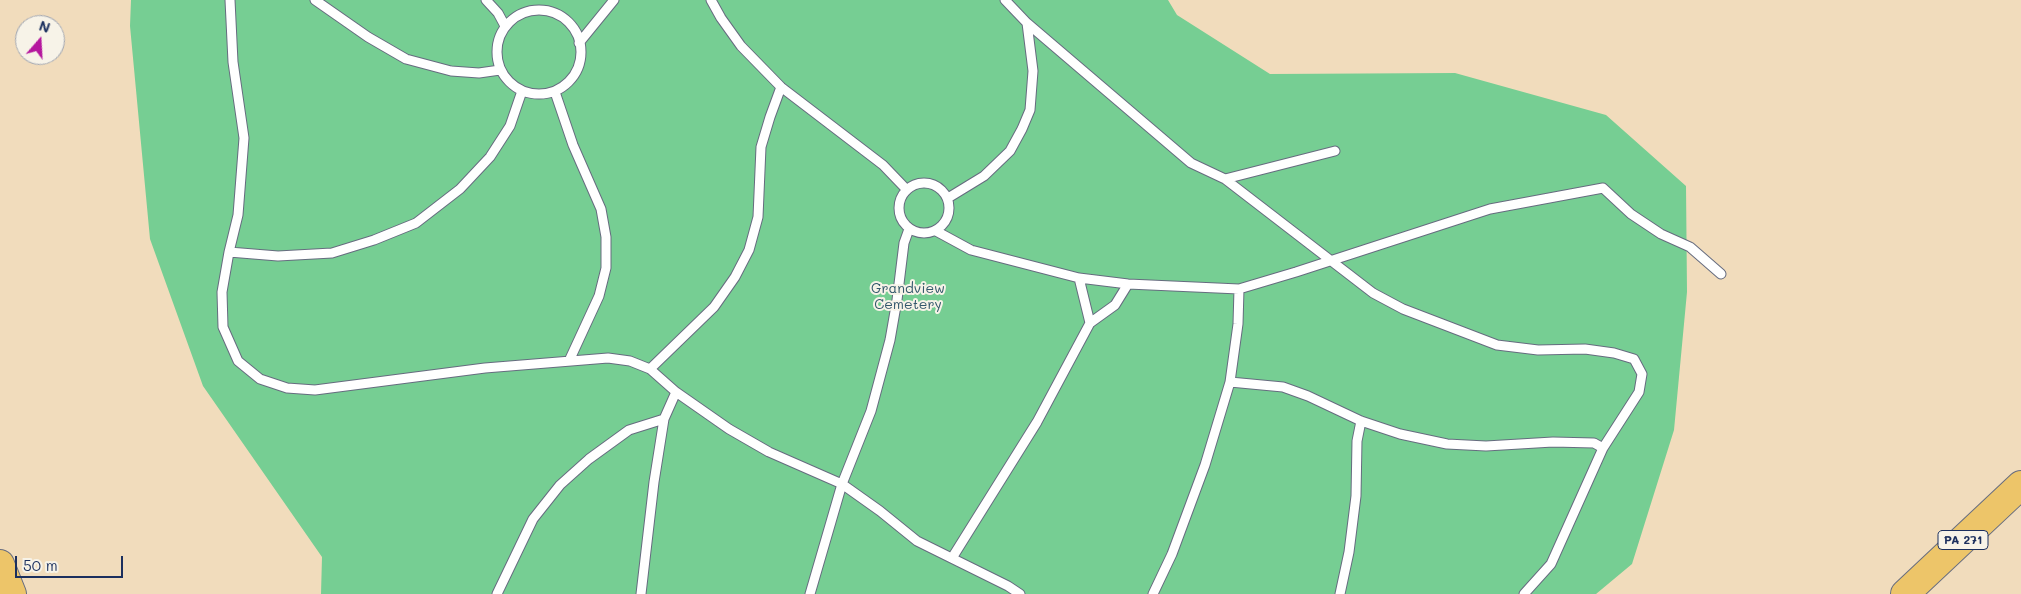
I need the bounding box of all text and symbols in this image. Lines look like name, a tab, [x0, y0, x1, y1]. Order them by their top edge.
north arrow	[15, 15, 65, 65]
text: N	[37, 16, 53, 37]
park label: Grandview Cemetery	[871, 281, 945, 314]
road number: PA 271	[1938, 530, 1988, 550]
scale bar	[18, 546, 125, 578]
text: 50 m	[23, 555, 58, 575]

